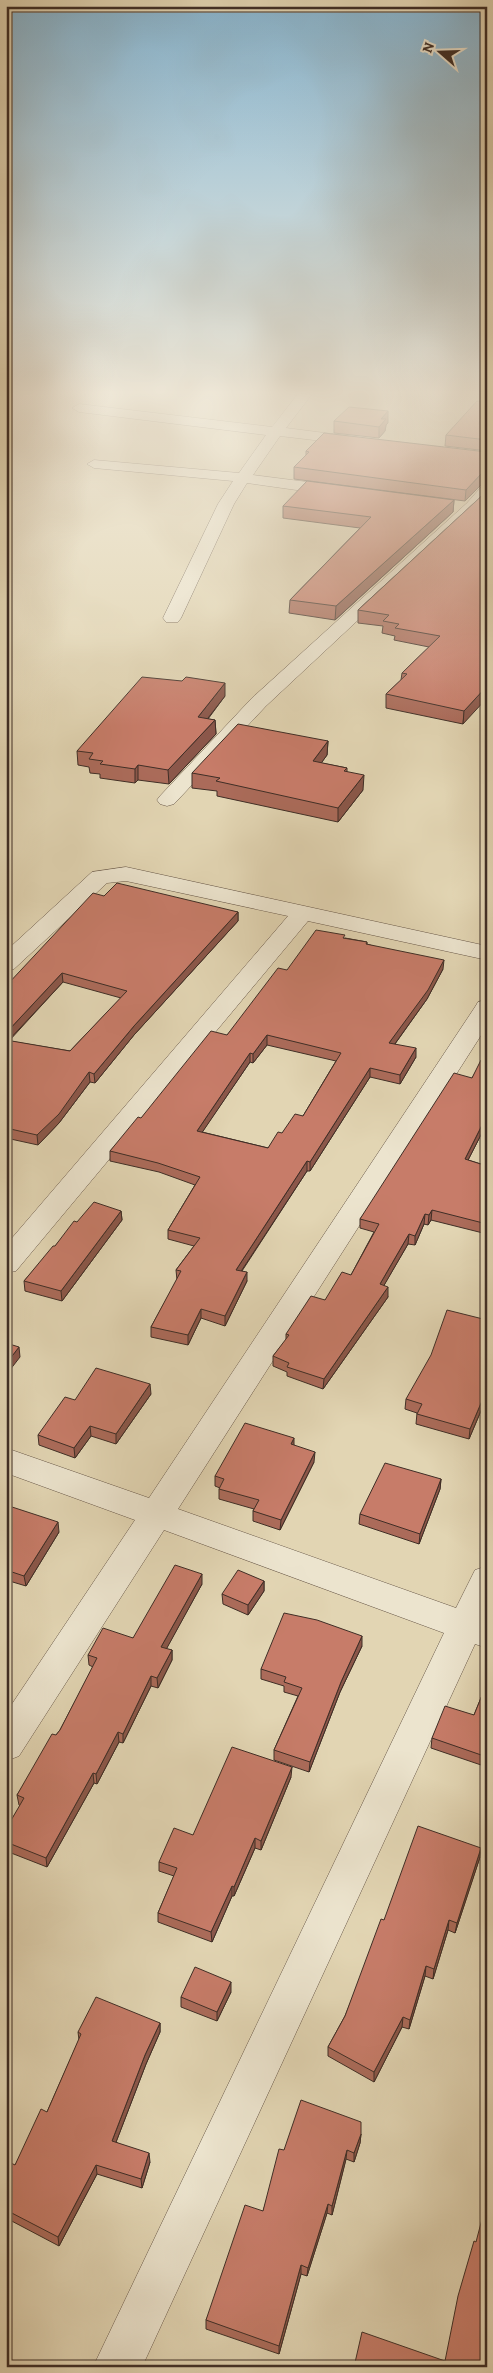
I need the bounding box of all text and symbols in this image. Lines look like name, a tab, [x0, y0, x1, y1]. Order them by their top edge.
north arrow	[416, 28, 466, 78]
text: N	[418, 40, 439, 56]

